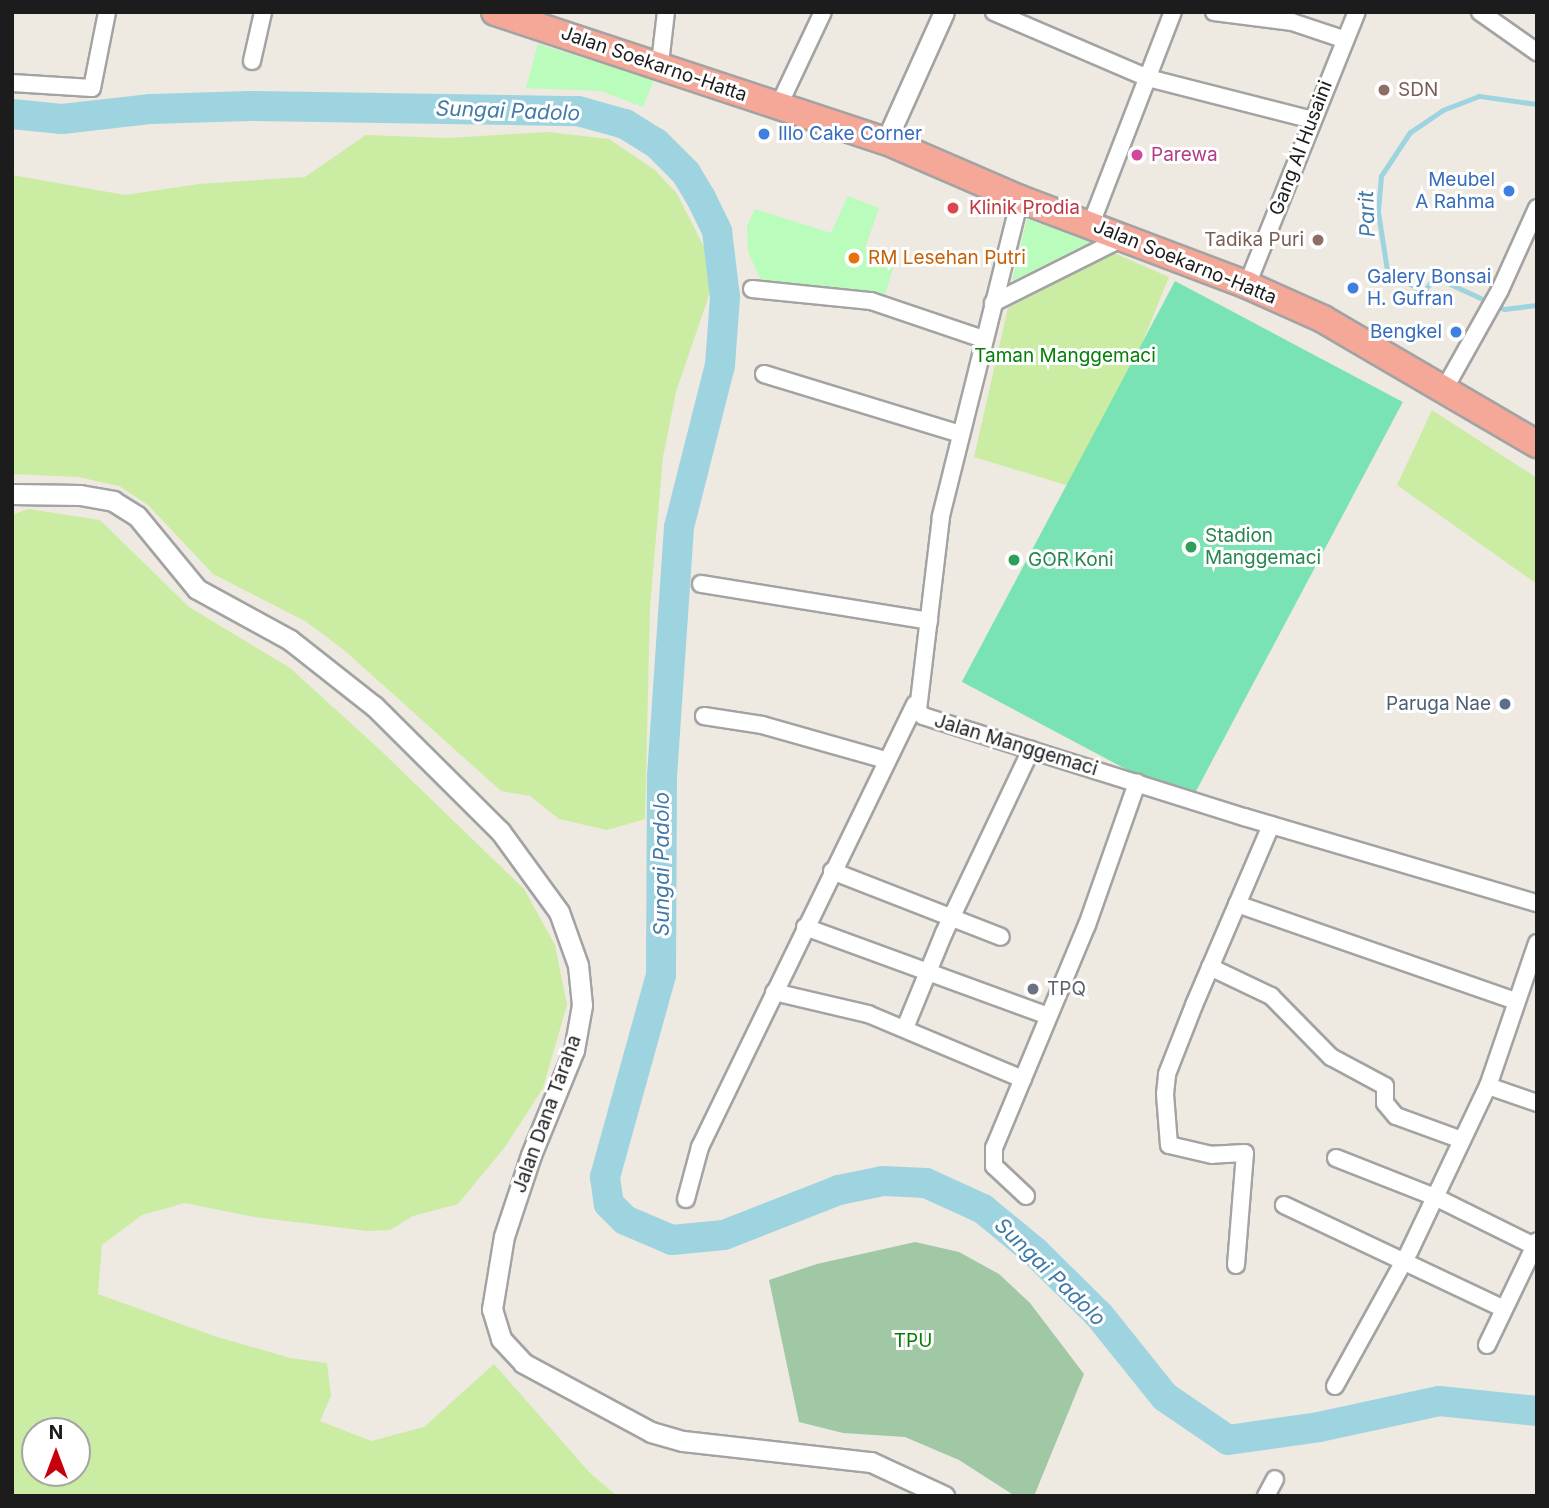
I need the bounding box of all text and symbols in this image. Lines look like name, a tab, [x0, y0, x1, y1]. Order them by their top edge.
street label: Jalan Soekarno-Hatta	[558, 21, 750, 107]
street label: Gang Al Husaini	[1265, 77, 1337, 219]
place label: SDN	[1398, 79, 1438, 101]
marker: SDN	[1376, 82, 1392, 98]
water label: Sungai Padolo	[435, 96, 581, 126]
place label: Illo Cake Corner	[778, 123, 922, 145]
marker: Illo Cake Corner	[756, 126, 772, 142]
place label: Parewa	[1151, 144, 1218, 166]
marker: Parewa	[1129, 147, 1145, 163]
place label: Meubel A Rahma	[1415, 169, 1495, 213]
marker: Meubel A Rahma	[1501, 183, 1517, 199]
water label: Parit	[1354, 190, 1380, 238]
place label: Klinik Prodia	[969, 197, 1080, 219]
marker: Klinik Prodia	[943, 198, 963, 218]
street label: Jalan Soekarno-Hatta	[1090, 215, 1280, 309]
place label: Tadika Puri	[1204, 229, 1304, 251]
marker: Tadika Puri	[1310, 232, 1326, 248]
place label: RM Lesehan Putri	[868, 247, 1026, 269]
marker: RM Lesehan Putri	[846, 250, 862, 266]
place label: Galery Bonsai H. Gufran	[1367, 266, 1491, 310]
marker: Galery Bonsai H. Gufran	[1345, 280, 1361, 296]
place label: Bengkel	[1370, 321, 1442, 343]
marker: Bengkel	[1448, 324, 1464, 340]
park label: Taman Manggemaci	[974, 345, 1156, 367]
place label: Stadion Manggemaci	[1205, 525, 1321, 569]
marker: Stadion Manggemaci	[1183, 539, 1199, 555]
place label: GOR Koni	[1028, 549, 1114, 571]
marker: GOR Koni	[1006, 552, 1022, 568]
place label: Paruga Nae	[1386, 693, 1491, 715]
marker: Paruga Nae	[1497, 696, 1513, 712]
street label: Jalan Manggemaci	[932, 709, 1100, 781]
water label: Sungai Padolo	[649, 792, 675, 936]
place label: TPQ	[1047, 978, 1086, 1000]
marker: TPQ	[1025, 981, 1041, 997]
street label: Jalan Dana Taraha	[508, 1032, 586, 1196]
water label: Sungai Padolo	[989, 1213, 1111, 1331]
park label: TPU	[894, 1330, 932, 1352]
north arrow	[21, 1417, 91, 1487]
text: N	[49, 1421, 63, 1444]

